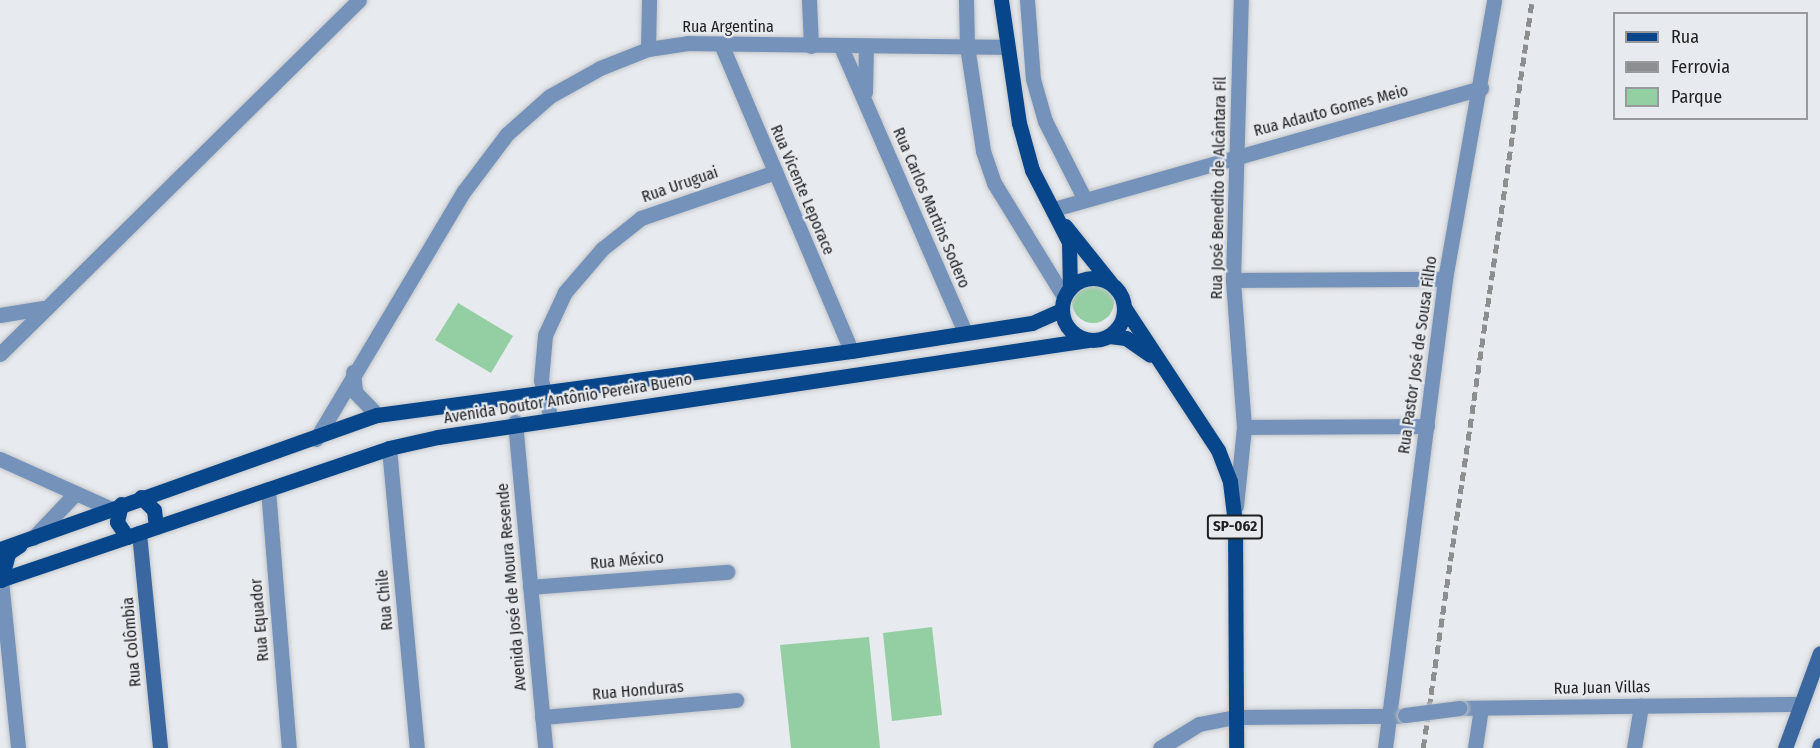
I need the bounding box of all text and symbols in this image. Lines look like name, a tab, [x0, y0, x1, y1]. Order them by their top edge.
legend	[1613, 12, 1808, 120]
street label: Rua Argentina	[682, 17, 774, 37]
text: Rua	[1671, 26, 1699, 48]
text: Ferrovia	[1671, 56, 1730, 78]
street label: Rua José Benedito de Alcântara Fil	[1207, 76, 1231, 300]
street label: Rua Adauto Gomes Meio	[1252, 81, 1410, 141]
text: Parque	[1671, 86, 1722, 108]
street label: Rua Vicente Leporace	[766, 122, 838, 258]
street label: Rua Carlos Martins Sodero	[888, 125, 974, 291]
street label: Rua Uruguai	[639, 163, 721, 207]
street label: Rua Pastor José de Sousa Filho	[1395, 255, 1441, 455]
street label: Avenida Doutor Antônio Pereira Bueno	[442, 370, 694, 428]
street label: Avenida José de Moura Resende	[493, 482, 531, 692]
road number: SP-062	[1206, 515, 1264, 539]
street label: Rua México	[589, 548, 665, 574]
street label: Rua Chile	[373, 569, 397, 631]
street label: Rua Equador	[247, 578, 273, 662]
street label: Rua Colômbia	[119, 596, 145, 688]
street label: Rua Honduras	[591, 677, 685, 705]
street label: Rua Juan Villas	[1554, 678, 1650, 698]

